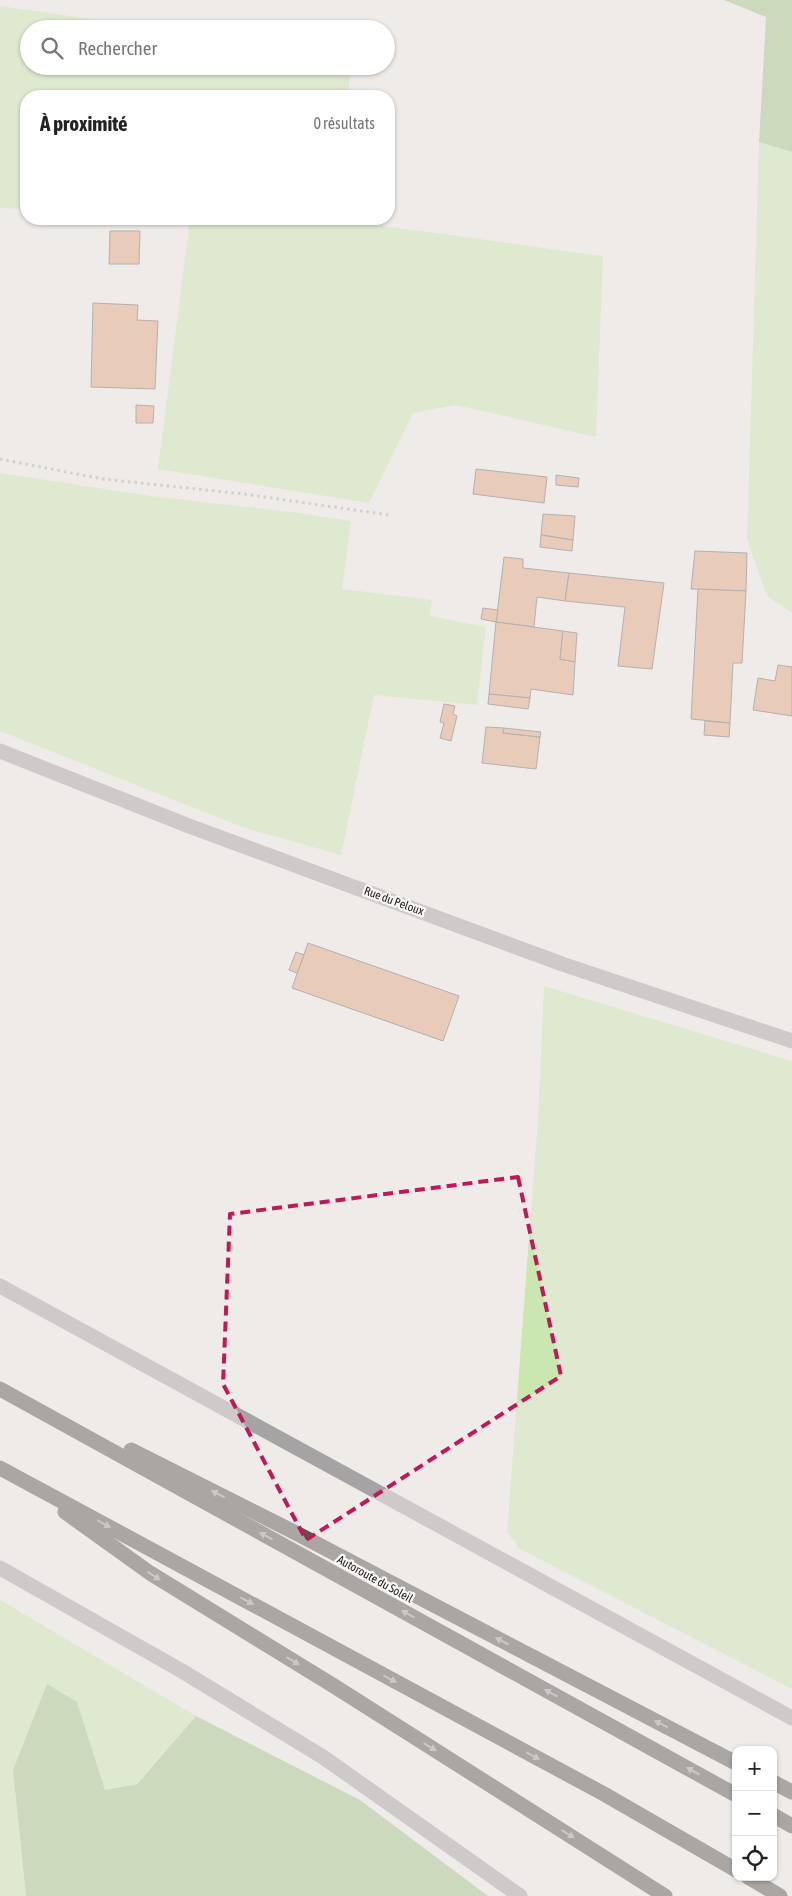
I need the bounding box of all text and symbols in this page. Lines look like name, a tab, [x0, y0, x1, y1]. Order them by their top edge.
search box	[20, 20, 395, 75]
icon: search	[38, 34, 66, 62]
text: Rechercher	[78, 37, 157, 59]
text: À proximité	[40, 111, 128, 135]
text: 0 résultats	[313, 114, 375, 132]
street label: Rue du Peloux	[362, 884, 426, 918]
one-way arrow	[211, 1490, 225, 1498]
one-way arrow	[97, 1520, 112, 1528]
one-way arrow	[259, 1532, 273, 1540]
street label: Autoroute du Soleil	[335, 1552, 416, 1606]
one-way arrow	[148, 1571, 161, 1581]
one-way arrow	[241, 1597, 254, 1606]
one-way arrow	[401, 1610, 416, 1618]
one-way arrow	[494, 1637, 509, 1645]
one-way arrow	[286, 1657, 299, 1666]
one-way arrow	[383, 1675, 398, 1683]
one-way arrow	[544, 1688, 557, 1697]
one-way arrow	[654, 1720, 669, 1728]
one-way arrow	[424, 1743, 437, 1752]
map controls	[732, 1746, 777, 1881]
button: +	[732, 1746, 777, 1791]
one-way arrow	[526, 1752, 541, 1760]
one-way arrow	[686, 1767, 700, 1775]
button: −	[732, 1791, 777, 1836]
one-way arrow	[561, 1830, 574, 1839]
button: locate	[732, 1836, 777, 1881]

